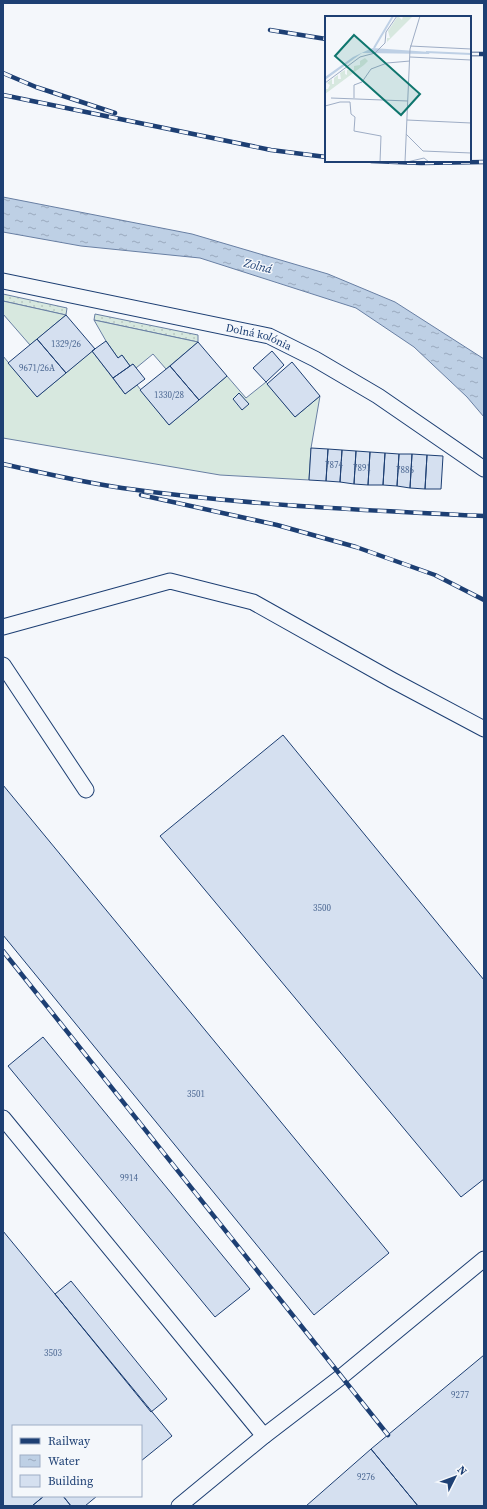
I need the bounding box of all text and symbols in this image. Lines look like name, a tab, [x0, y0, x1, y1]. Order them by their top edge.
inset map	[325, 16, 471, 162]
water label: Zolná	[241, 255, 274, 277]
street label: Dolná kolónia	[224, 320, 295, 354]
house number: 1329/26	[51, 338, 81, 350]
house number: 9671/26A	[19, 362, 55, 374]
house number: 1330/28	[154, 389, 184, 401]
house number: 7874	[325, 459, 343, 471]
house number: 7891	[353, 462, 371, 474]
house number: 7886	[396, 464, 414, 476]
house number: 3500	[313, 902, 331, 914]
house number: 3501	[187, 1088, 205, 1100]
house number: 9914	[120, 1172, 138, 1184]
house number: 3503	[44, 1347, 62, 1359]
house number: 9277	[451, 1389, 469, 1401]
legend	[12, 1425, 142, 1497]
text: Railway	[48, 1433, 91, 1449]
text: Water	[48, 1453, 80, 1469]
north arrow	[435, 1457, 475, 1497]
text: N	[454, 1463, 470, 1479]
house number: 9276	[357, 1471, 375, 1483]
text: Building	[48, 1473, 93, 1489]

